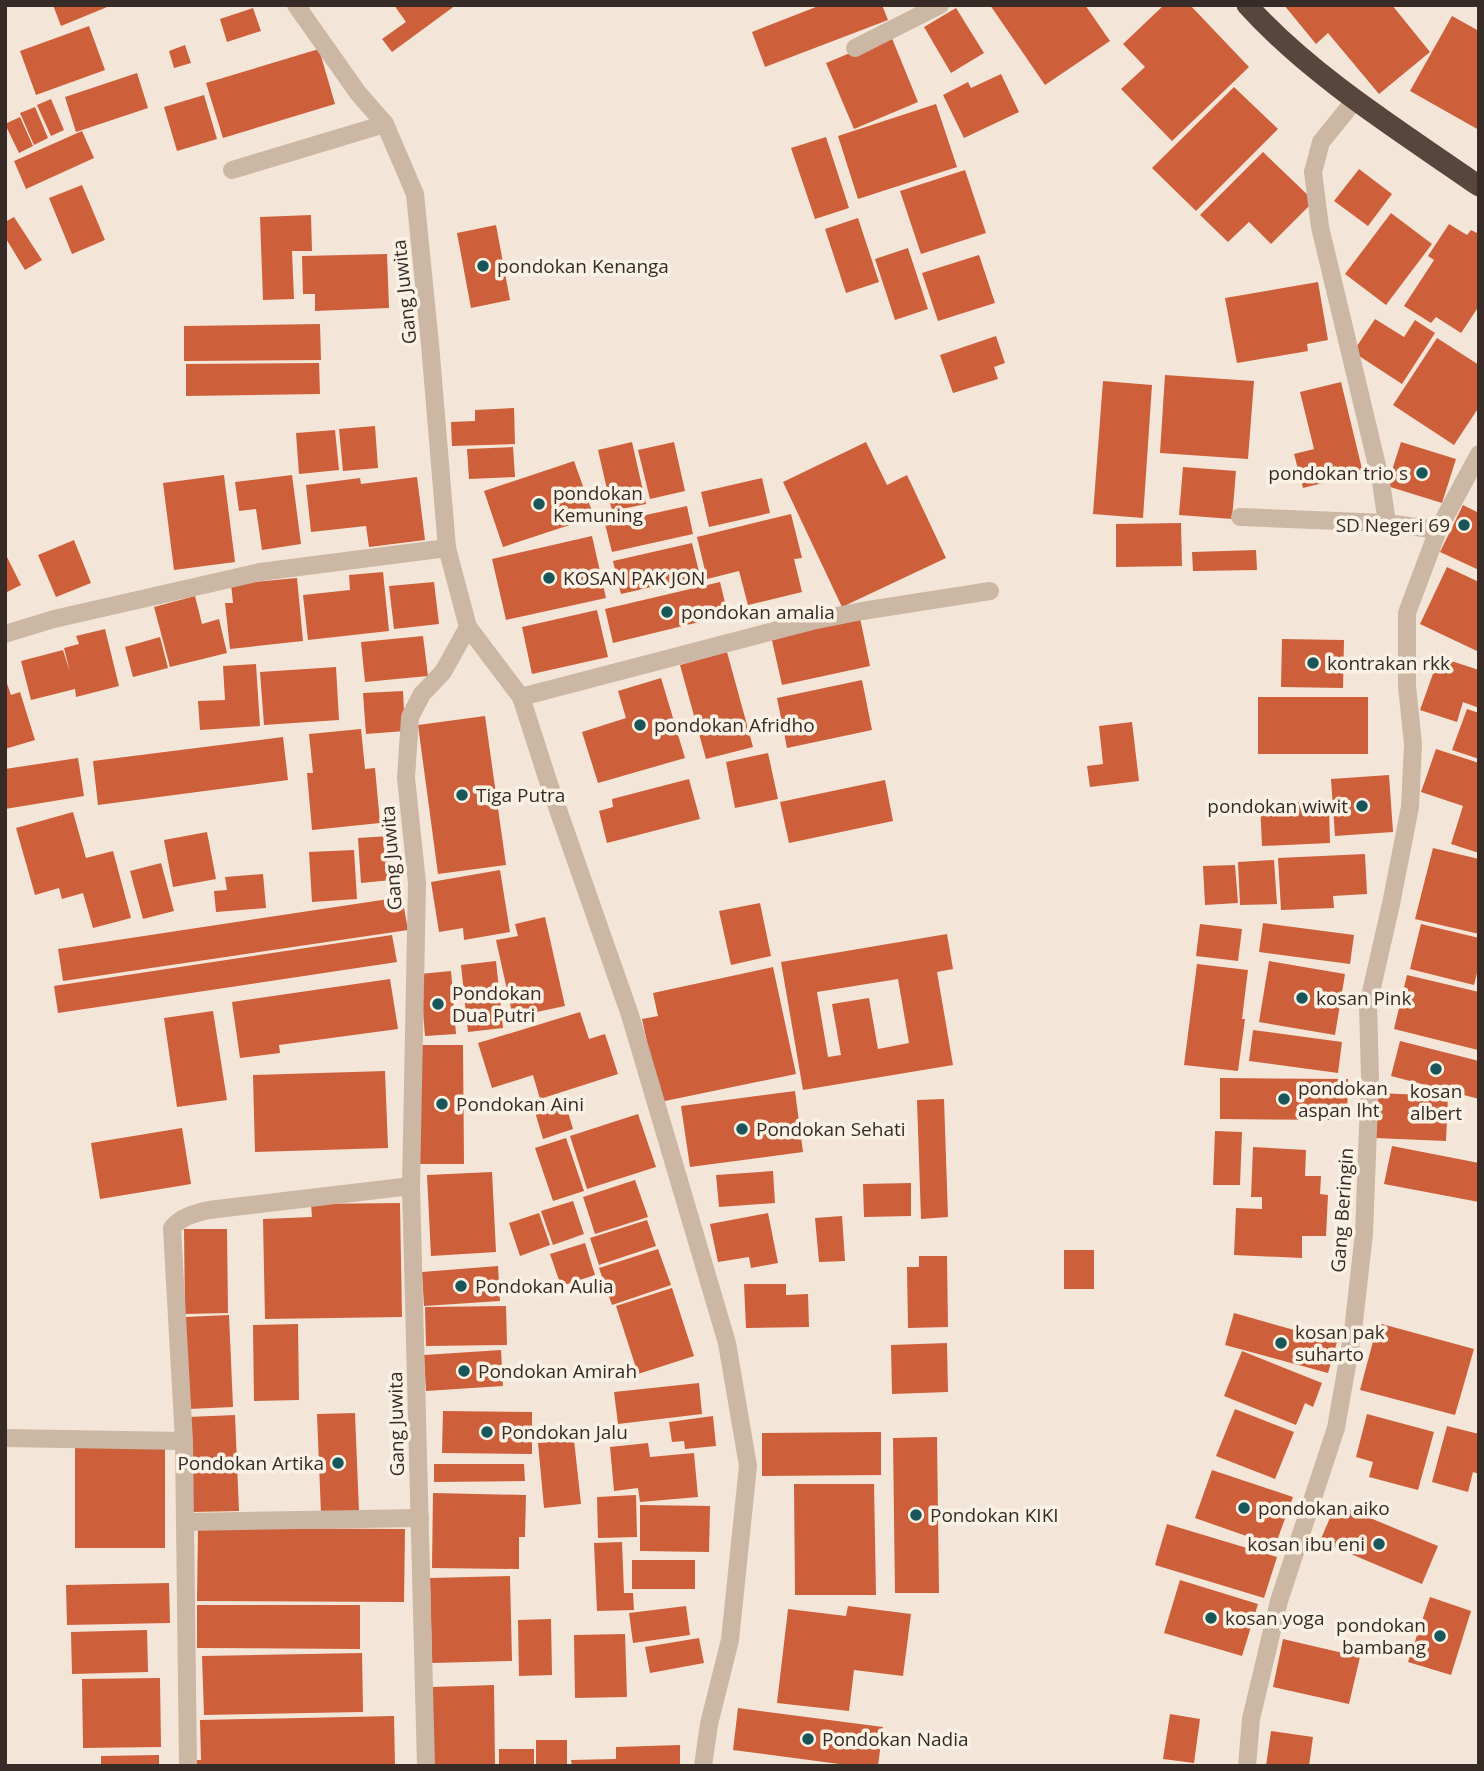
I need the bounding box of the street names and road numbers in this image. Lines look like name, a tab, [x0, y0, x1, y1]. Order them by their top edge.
street label: Gang Juwita	[386, 238, 422, 346]
street label: Gang Juwita	[374, 805, 408, 911]
street label: Gang Beringin	[1325, 1147, 1359, 1273]
street label: Gang Juwita	[382, 1371, 410, 1477]

